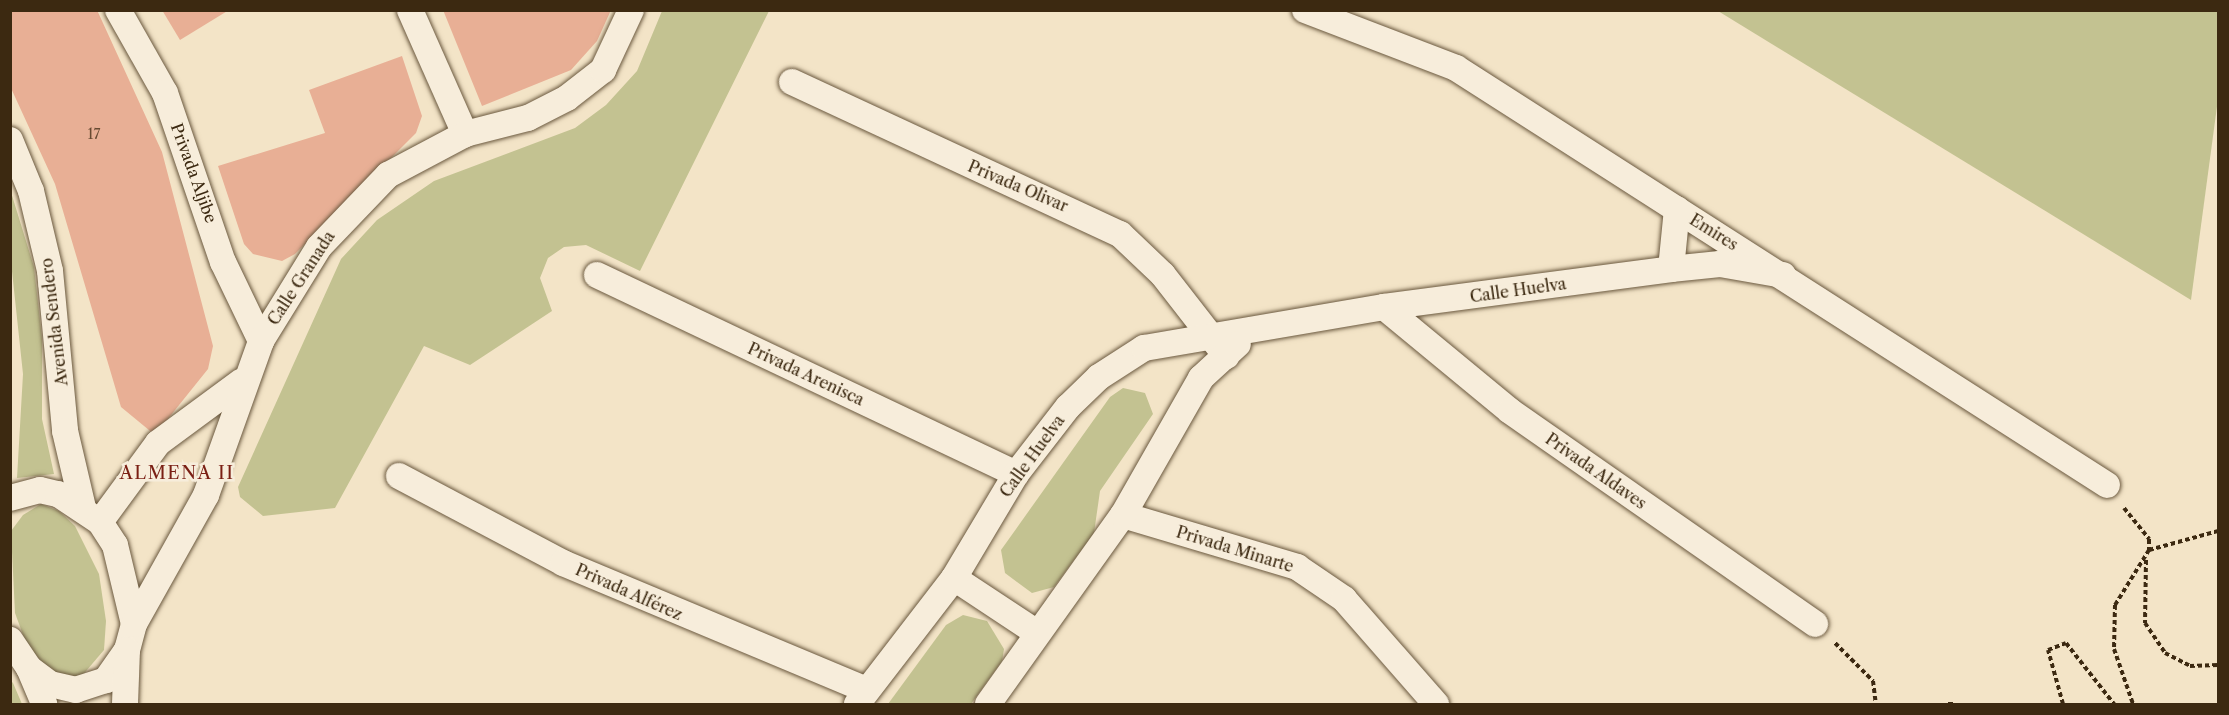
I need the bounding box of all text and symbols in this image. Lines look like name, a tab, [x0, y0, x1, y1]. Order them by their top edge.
street label: Privada Aljibe	[167, 120, 221, 226]
house number: 17	[88, 126, 100, 142]
street label: Privada Olivar	[965, 156, 1071, 216]
street label: Emires	[1686, 210, 1742, 254]
street label: Calle Granada	[264, 227, 338, 329]
street label: Avenida Sendero	[37, 257, 71, 387]
street label: Calle Huelva	[1469, 274, 1567, 306]
street label: Privada Arenisca	[744, 338, 868, 410]
street label: Calle Huelva	[996, 411, 1068, 501]
street label: Privada Aldaves	[1542, 429, 1650, 513]
district label: ALMENA II	[119, 462, 235, 484]
street label: Privada Minarte	[1174, 522, 1296, 576]
street label: Privada Alférez	[572, 560, 686, 624]

